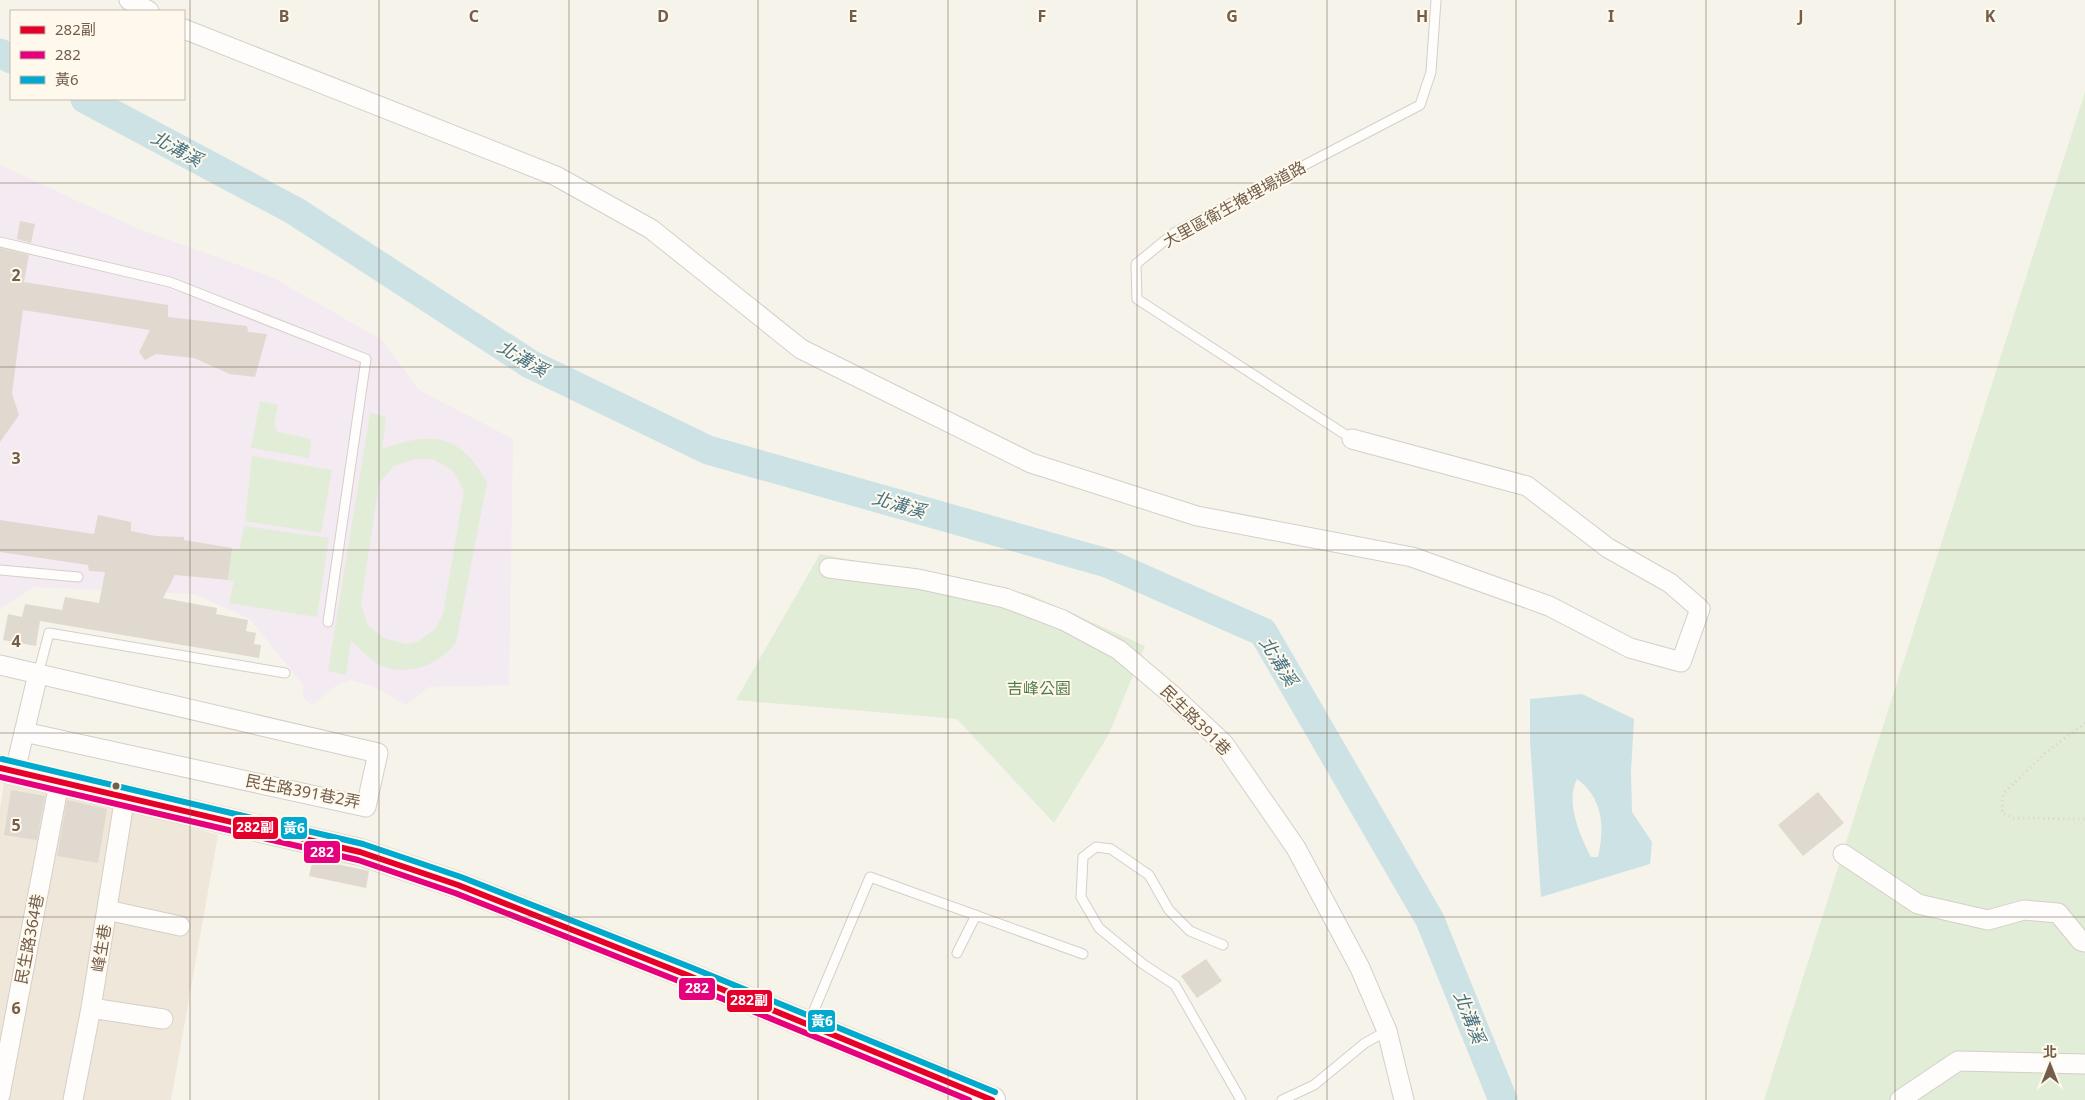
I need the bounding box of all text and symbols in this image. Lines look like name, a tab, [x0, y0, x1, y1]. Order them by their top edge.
text: B	[279, 5, 289, 27]
text: C	[469, 5, 479, 27]
text: D	[657, 5, 669, 27]
text: E	[849, 5, 858, 27]
text: F	[1038, 5, 1046, 27]
text: G	[1226, 5, 1238, 27]
text: H	[1416, 5, 1428, 27]
text: I	[1608, 5, 1614, 27]
text: J	[1796, 5, 1804, 27]
text: K	[1985, 5, 1996, 27]
legend	[10, 10, 185, 100]
text: 282副	[55, 19, 96, 39]
text: 282	[55, 44, 81, 64]
text: 黃6	[55, 69, 79, 89]
water label: 北溝溪	[148, 125, 209, 173]
street label: 大里區衛生掩埋場道路	[1159, 156, 1309, 252]
text: 2	[11, 264, 21, 286]
water label: 北溝溪	[494, 334, 555, 383]
text: 3	[11, 447, 21, 469]
water label: 北溝溪	[870, 485, 931, 524]
text: 4	[11, 630, 21, 652]
water label: 北溝溪	[1255, 632, 1305, 693]
park label: 吉峰公園	[1007, 677, 1071, 699]
street label: 民生路391巷	[1156, 680, 1236, 760]
street label: 民生路391巷2弄	[244, 769, 362, 813]
unlabelled marker	[111, 781, 121, 791]
text: 5	[11, 814, 21, 836]
line badge: 282副	[232, 816, 279, 840]
line badge: 黃6	[280, 816, 308, 840]
text: 282副	[236, 817, 274, 836]
text: 黃6	[283, 818, 305, 837]
line badge: 282	[303, 840, 341, 864]
text: 282	[310, 842, 334, 861]
street label: 民生路364巷	[9, 892, 49, 986]
street label: 峰生巷	[86, 923, 116, 973]
line badge: 282	[678, 977, 716, 1001]
text: 282	[685, 978, 709, 997]
water label: 北溝溪	[1449, 987, 1492, 1049]
line badge: 282副	[726, 989, 773, 1013]
text: 282副	[730, 990, 768, 1009]
text: 6	[11, 997, 21, 1019]
line badge: 黃6	[807, 1009, 836, 1033]
text: 黃6	[811, 1011, 833, 1030]
north arrow	[2025, 1040, 2075, 1090]
text: 北	[2043, 1042, 2057, 1061]

